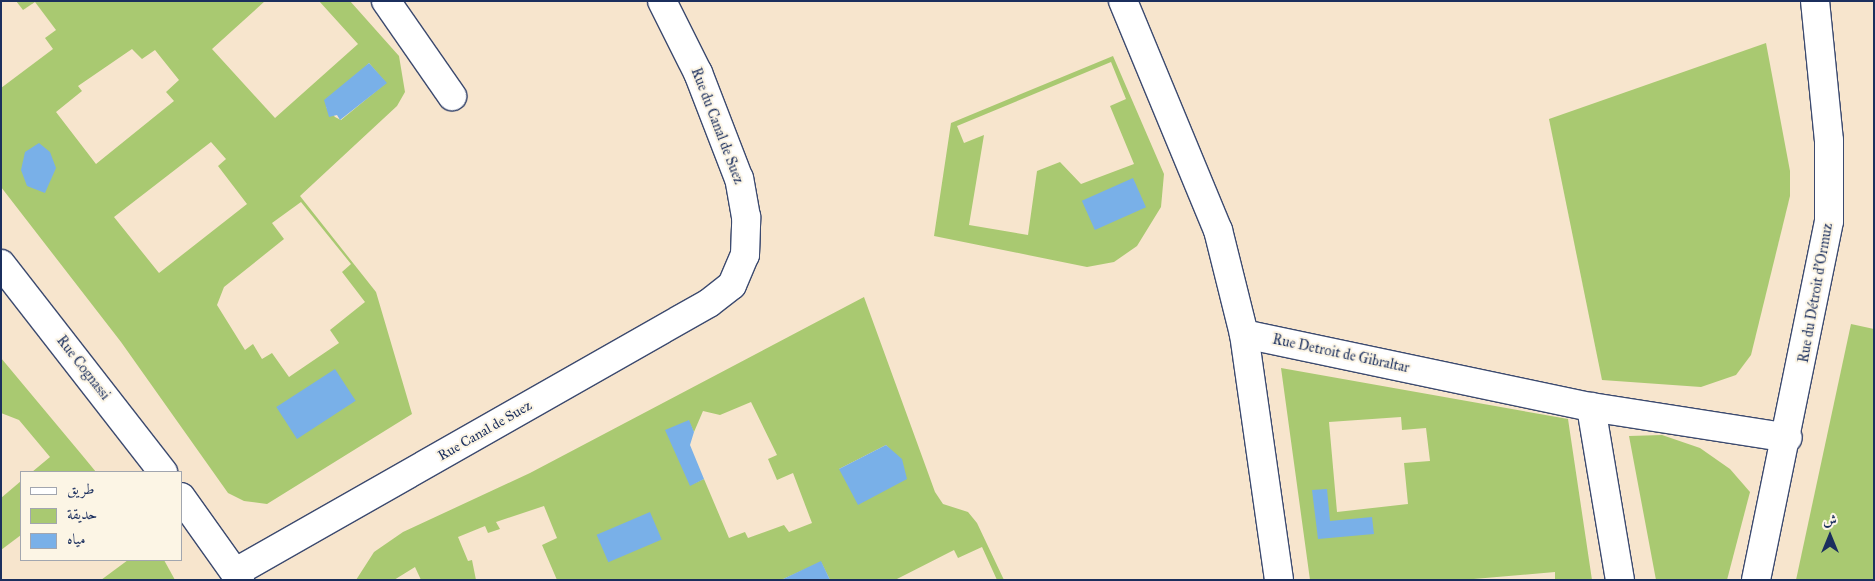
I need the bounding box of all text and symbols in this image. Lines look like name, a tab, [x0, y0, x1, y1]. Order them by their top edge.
street label: Rue du Canal de Suez	[687, 66, 747, 186]
street label: Rue du Détroit d'Ormuz	[1795, 222, 1837, 364]
street label: Rue Detroit de Gibraltar	[1271, 331, 1411, 377]
street label: Rue Cognassi	[53, 333, 113, 403]
street label: Rue Canal de Suez	[435, 397, 535, 465]
legend	[20, 471, 182, 561]
text: طريق	[67, 480, 94, 498]
text: حديقة	[67, 505, 97, 523]
north arrow	[1805, 511, 1855, 561]
text: ش	[1823, 512, 1837, 529]
text: مياه	[67, 530, 85, 548]

